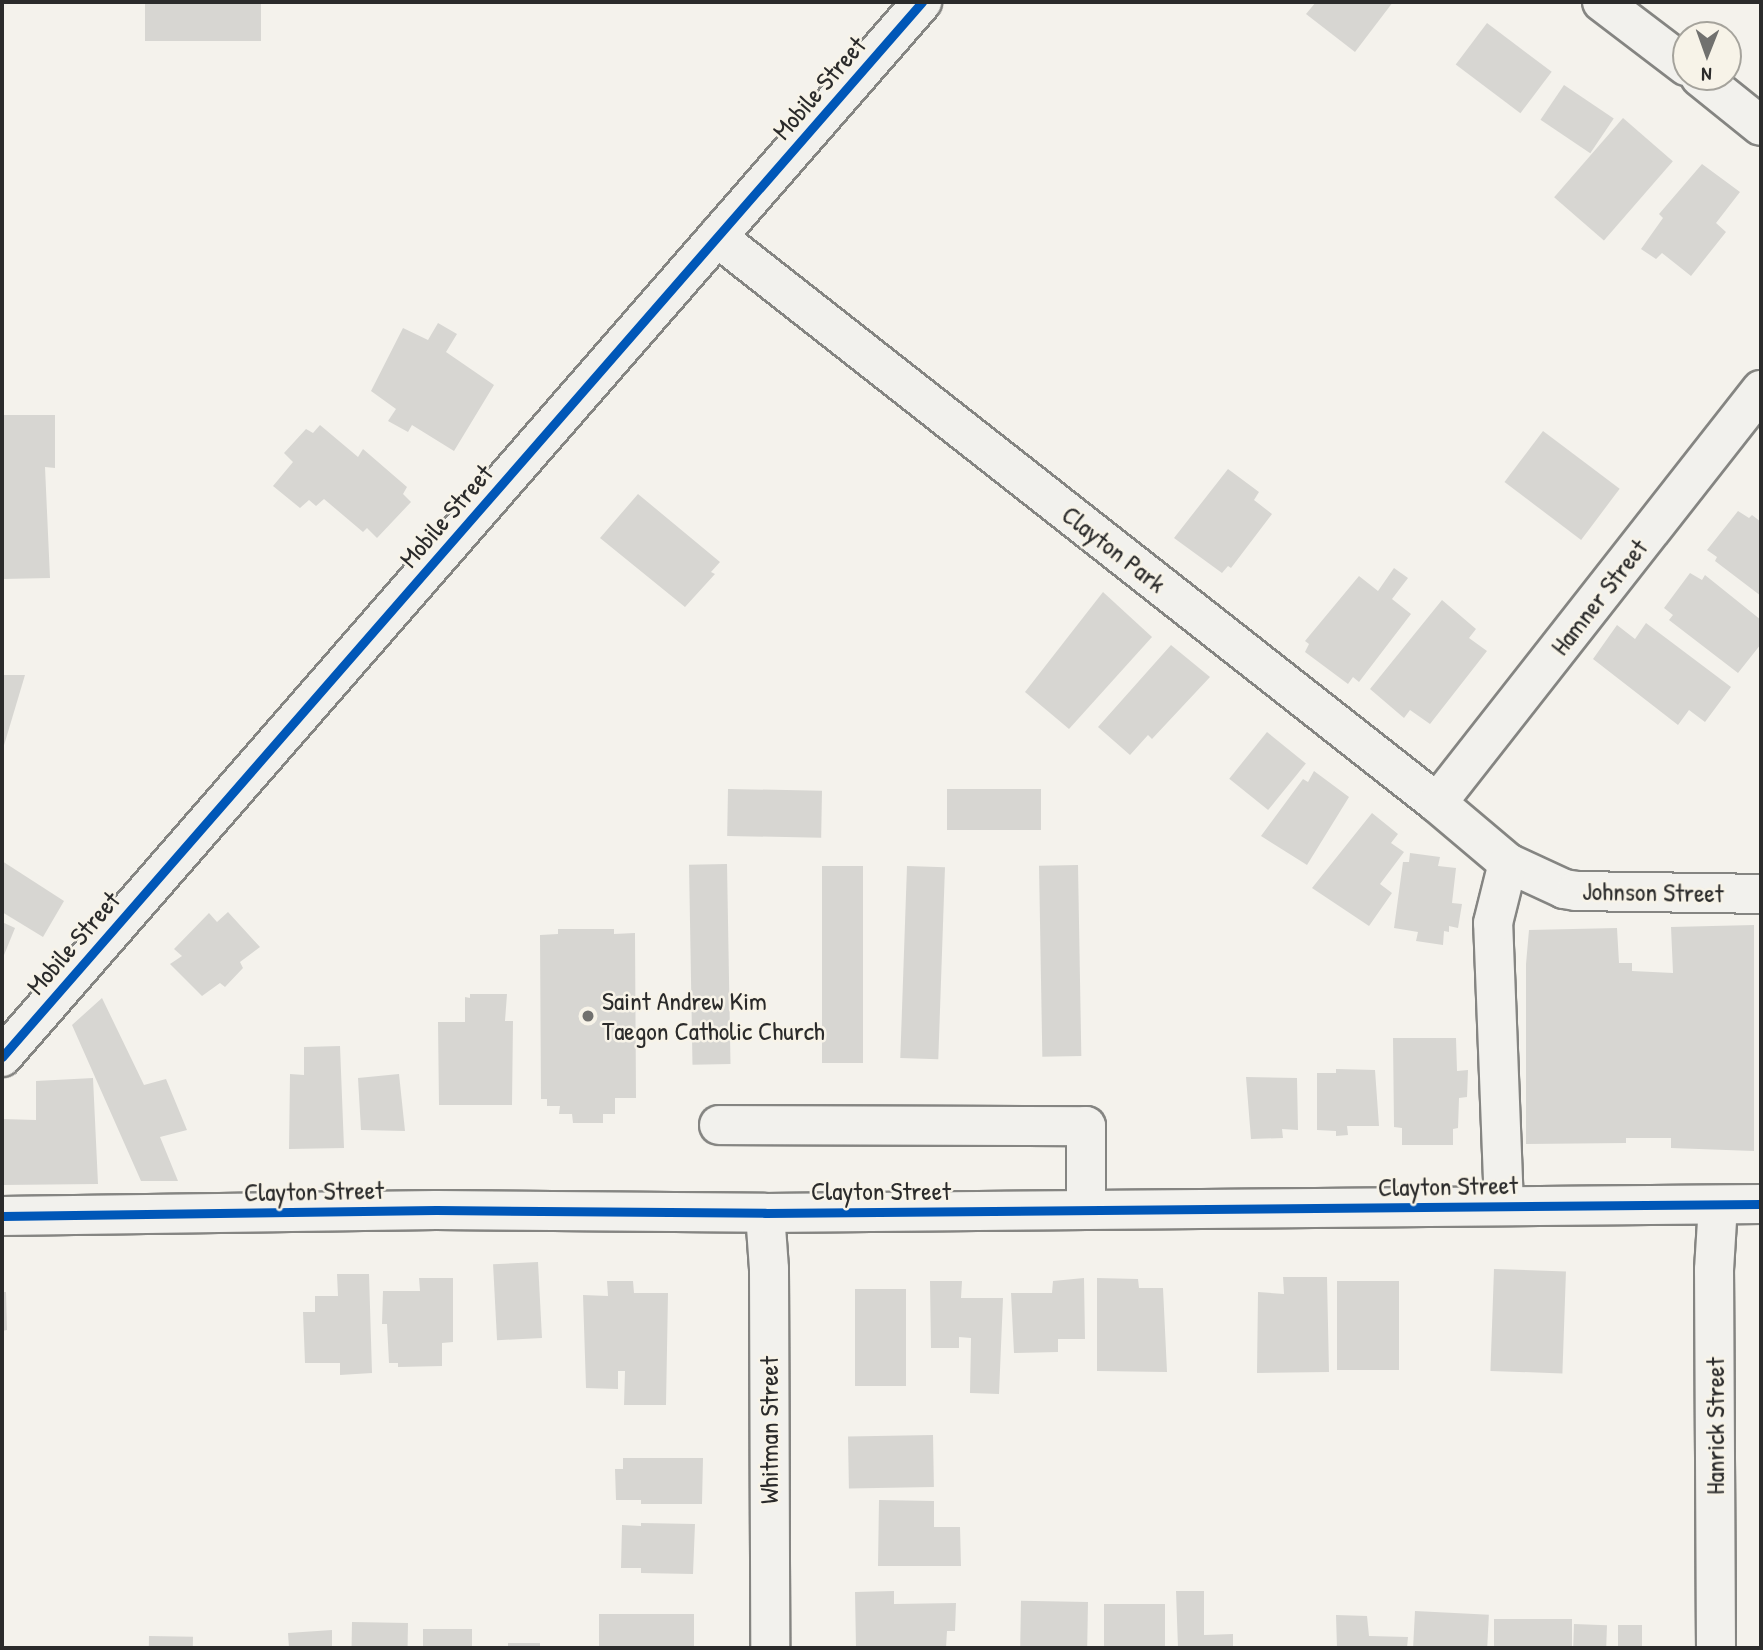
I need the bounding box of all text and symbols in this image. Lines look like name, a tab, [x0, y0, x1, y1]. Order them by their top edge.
north arrow	[1672, 21, 1742, 91]
street label: Mobile Street	[766, 30, 872, 146]
text: N	[1701, 62, 1712, 88]
street label: Mobile Street	[393, 458, 499, 574]
street label: Clayton Park	[1056, 499, 1172, 599]
street label: Hamner Street	[1544, 533, 1654, 661]
street label: Johnson Street	[1582, 875, 1724, 909]
street label: Mobile Street	[20, 885, 126, 1001]
place label: Saint Andrew Kim Taegon Catholic Church	[602, 985, 825, 1046]
marker: Saint Andrew Kim Taegon Catholic Church	[580, 1008, 596, 1024]
street label: Clayton Street	[1378, 1169, 1518, 1203]
street label: Clayton Street	[244, 1174, 384, 1208]
street label: Clayton Street	[811, 1175, 951, 1207]
street label: Whitman Street	[753, 1356, 785, 1504]
street label: Hanrick Street	[1699, 1357, 1731, 1495]

